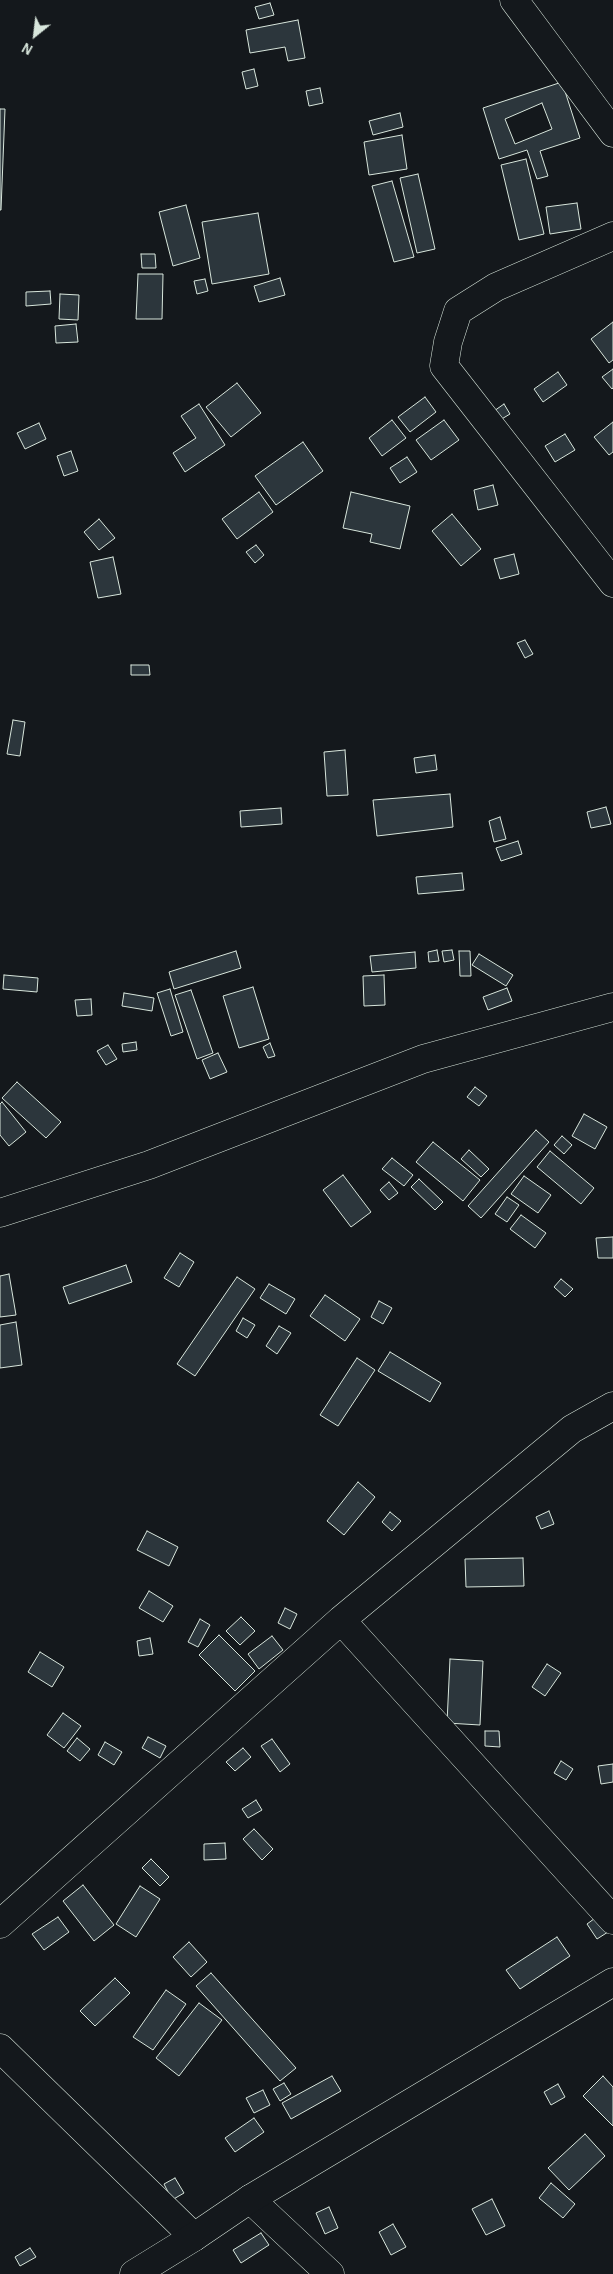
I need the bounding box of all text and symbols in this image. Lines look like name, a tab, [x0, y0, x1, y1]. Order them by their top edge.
north arrow	[10, 10, 60, 60]
text: N	[20, 40, 35, 57]

